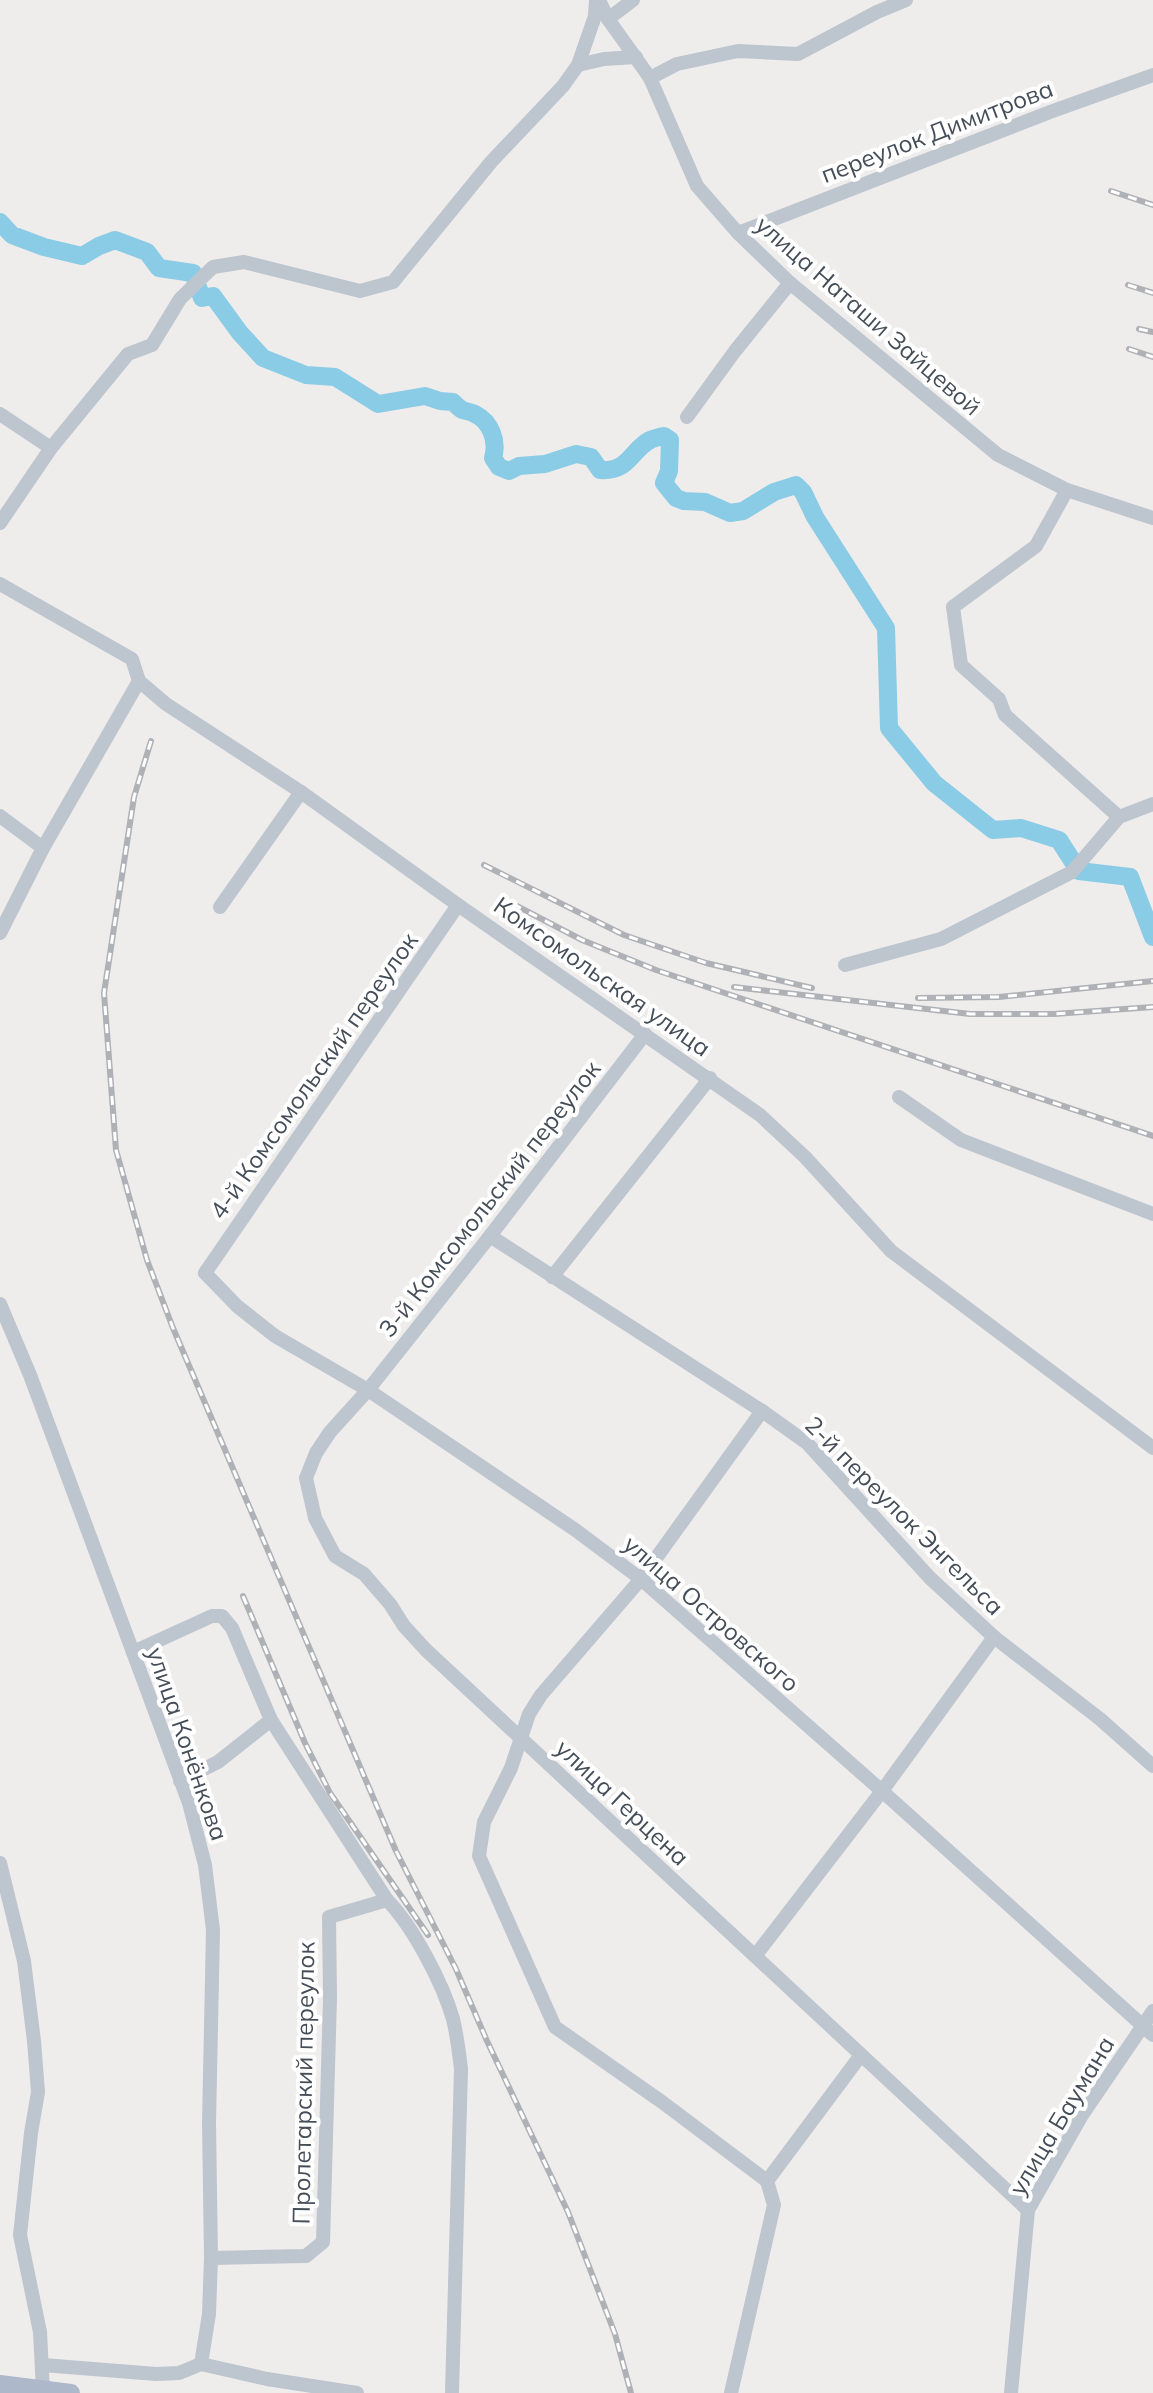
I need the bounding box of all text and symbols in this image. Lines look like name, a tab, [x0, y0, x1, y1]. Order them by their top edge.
street label: переулок Димитрова	[816, 73, 1057, 189]
street label: улица Наташи Зайцевой	[750, 209, 988, 421]
street label: Комсомольская улица	[488, 890, 717, 1062]
street label: 4-й Комсомольский переулок	[203, 926, 424, 1224]
street label: 3-й Комсомольский переулок	[372, 1054, 607, 1343]
street label: 2-й переулок Энгельса	[799, 1410, 1010, 1621]
street label: улица Островского	[618, 1529, 806, 1698]
street label: улица Конёнкова	[141, 1643, 235, 1844]
street label: улица Герцена	[550, 1733, 696, 1872]
street label: Пролетарский переулок	[286, 1941, 320, 2225]
street label: улица Баумана	[1002, 2031, 1120, 2200]

